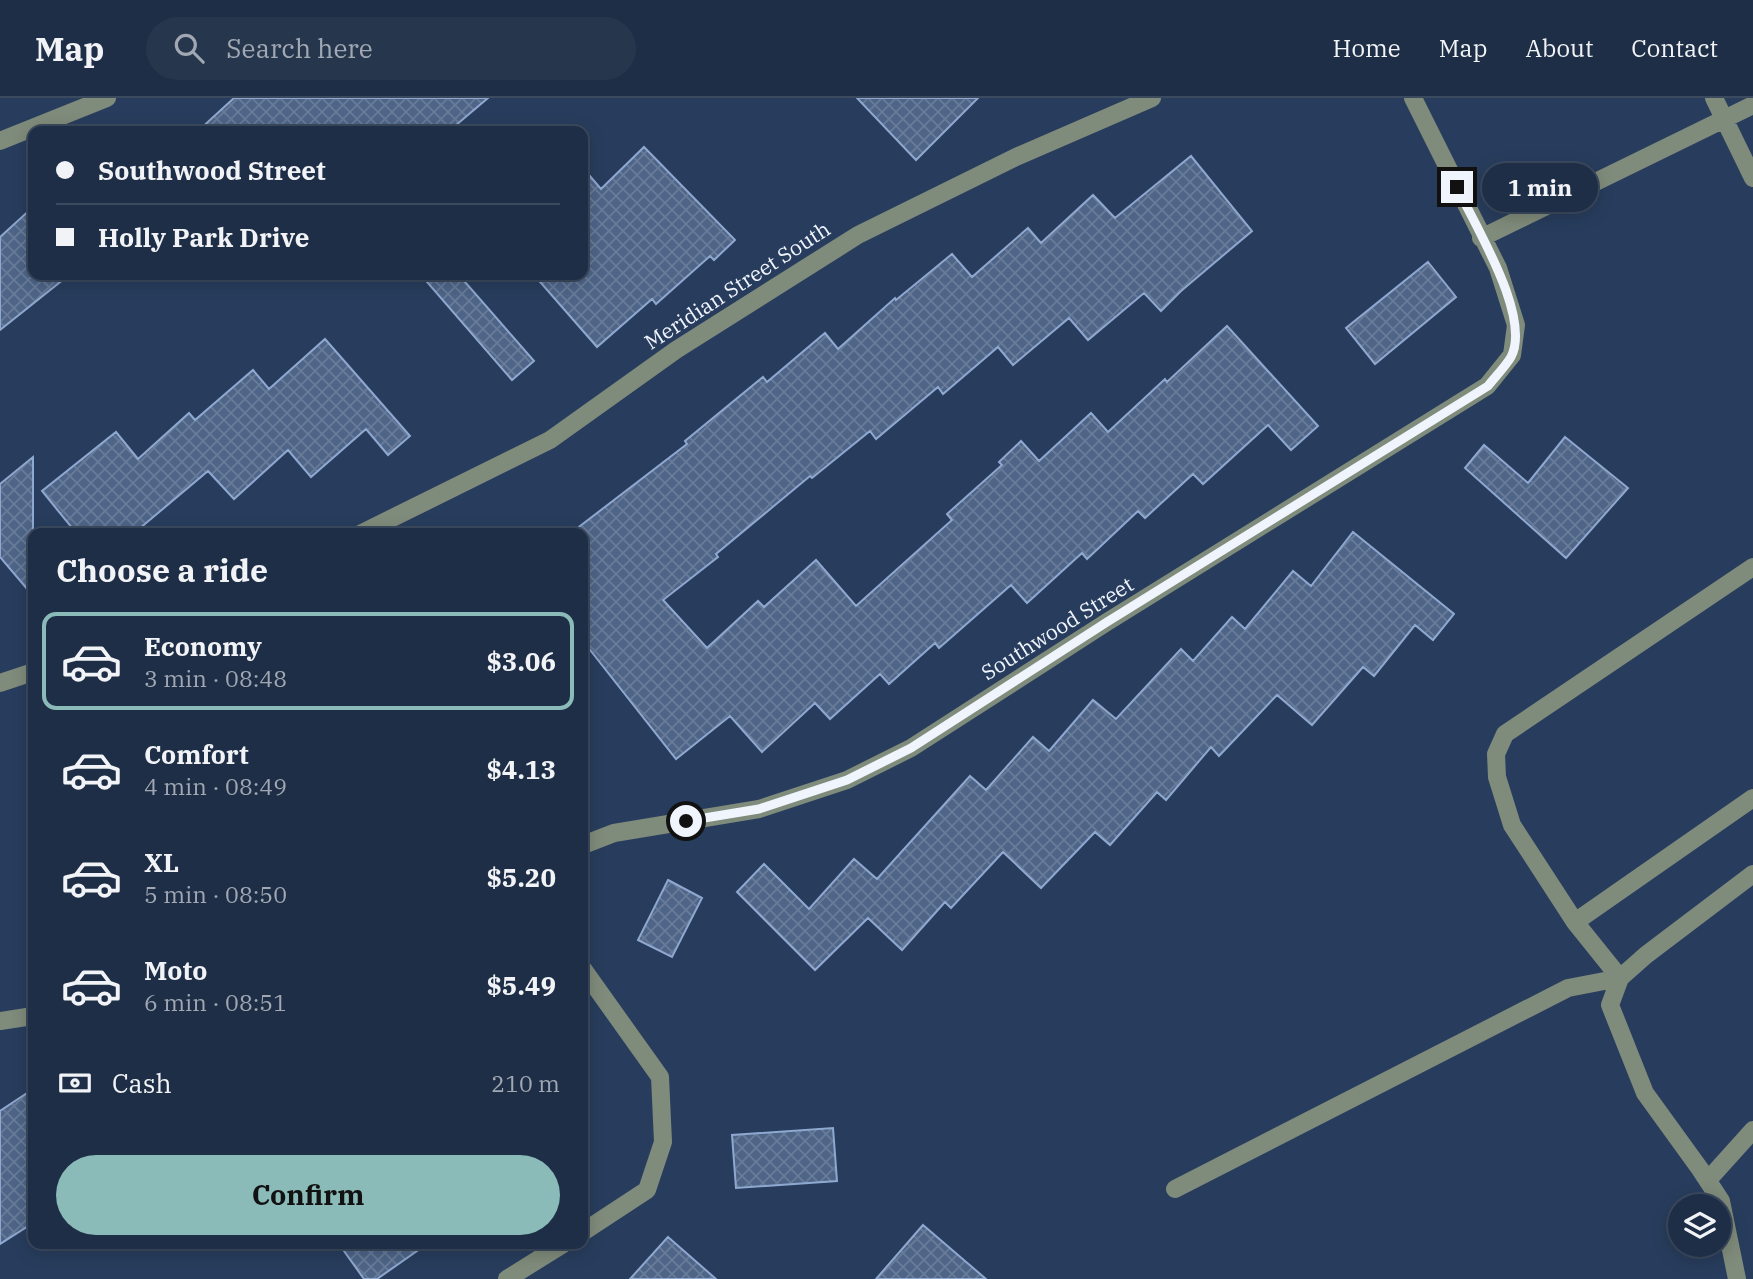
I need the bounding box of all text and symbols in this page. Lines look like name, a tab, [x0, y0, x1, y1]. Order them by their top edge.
search box	[146, 17, 636, 80]
text: Map	[35, 27, 104, 70]
icon: search	[170, 29, 208, 67]
text: Search here	[226, 31, 373, 65]
text: Home	[1333, 32, 1401, 64]
text: Map	[1439, 32, 1487, 64]
text: About	[1525, 32, 1593, 64]
text: Contact	[1631, 32, 1718, 64]
text: Southwood Street	[98, 153, 326, 187]
callout: 1 min	[1482, 162, 1597, 212]
route end	[1441, 171, 1473, 203]
text: 1 min	[1508, 172, 1572, 202]
street label: Meridian Street South	[639, 214, 835, 356]
text: Holly Park Drive	[98, 220, 309, 254]
text: Choose a ride	[56, 549, 268, 591]
street label: Southwood Street	[976, 570, 1138, 686]
text: Economy	[144, 629, 262, 663]
icon: car	[60, 630, 123, 693]
text: $3.06	[486, 644, 556, 678]
text: 3 min · 08:48	[144, 663, 287, 693]
text: Comfort	[144, 737, 249, 771]
icon: car	[60, 738, 123, 801]
text: $4.13	[486, 752, 556, 786]
text: 4 min · 08:49	[144, 771, 287, 801]
route start	[670, 805, 702, 837]
text: XL	[144, 845, 179, 879]
icon: car	[60, 846, 123, 909]
text: $5.20	[486, 860, 556, 894]
text: 5 min · 08:50	[144, 879, 287, 909]
text: Moto	[144, 953, 207, 987]
icon: car	[60, 954, 123, 1017]
text: $5.49	[486, 968, 556, 1002]
text: 6 min · 08:51	[144, 987, 287, 1017]
icon: cash	[56, 1064, 94, 1102]
text: Cash	[112, 1066, 172, 1100]
text: 210 m	[491, 1068, 560, 1098]
button: Confirm	[56, 1155, 560, 1235]
map controls	[1668, 1194, 1731, 1257]
button: layers	[1668, 1194, 1731, 1257]

